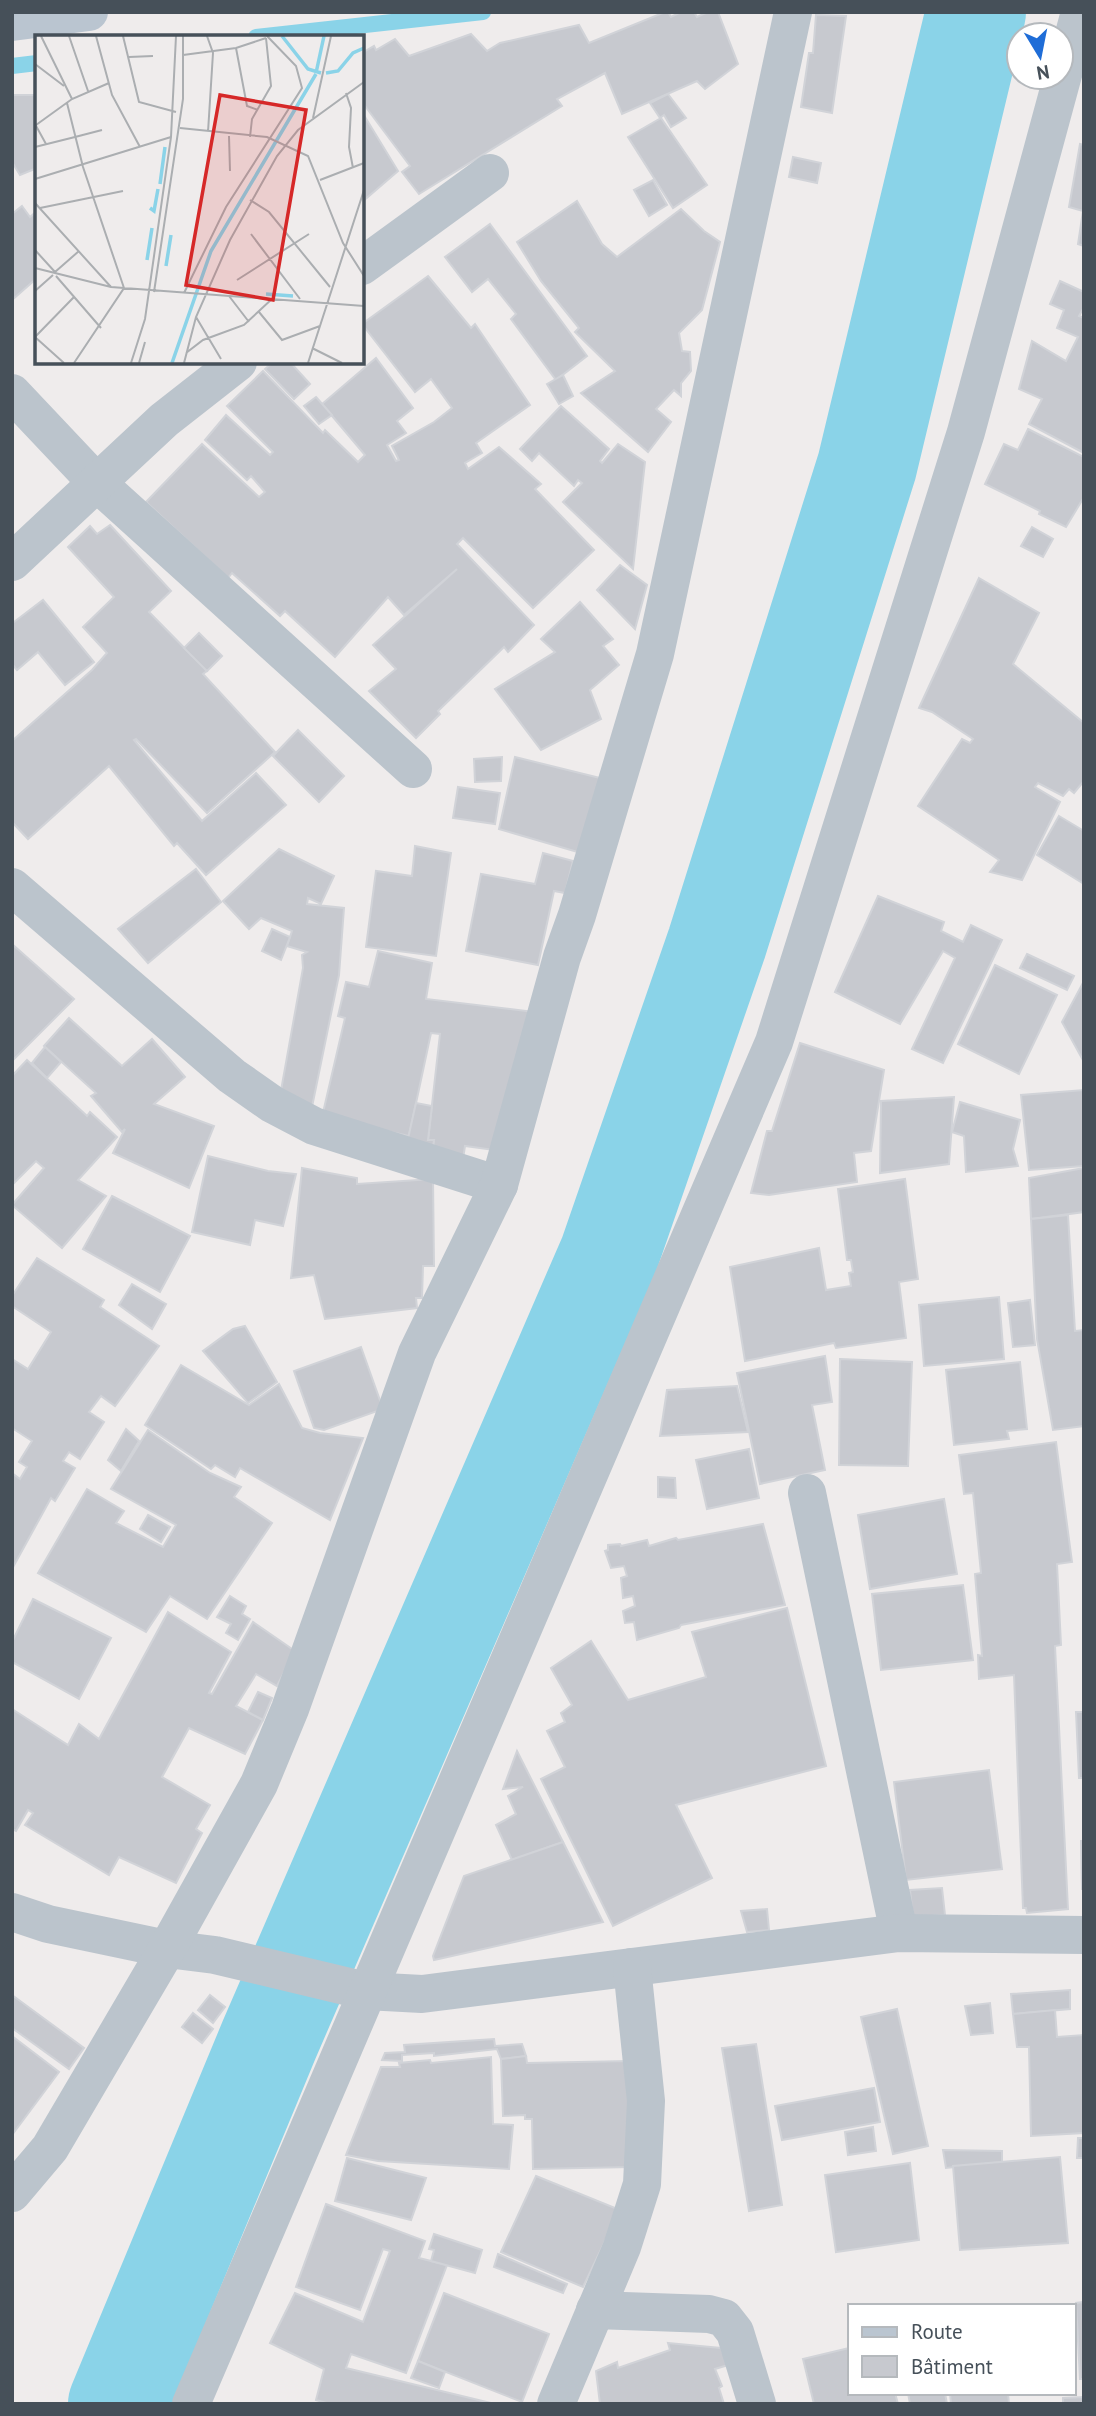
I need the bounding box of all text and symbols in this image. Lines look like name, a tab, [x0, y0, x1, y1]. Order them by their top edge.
north arrow	[1005, 21, 1075, 91]
inset map	[35, 35, 364, 364]
text: N	[1035, 60, 1051, 86]
legend	[848, 2304, 1075, 2395]
text: Route	[911, 2318, 963, 2345]
text: Bâtiment	[911, 2353, 993, 2380]

